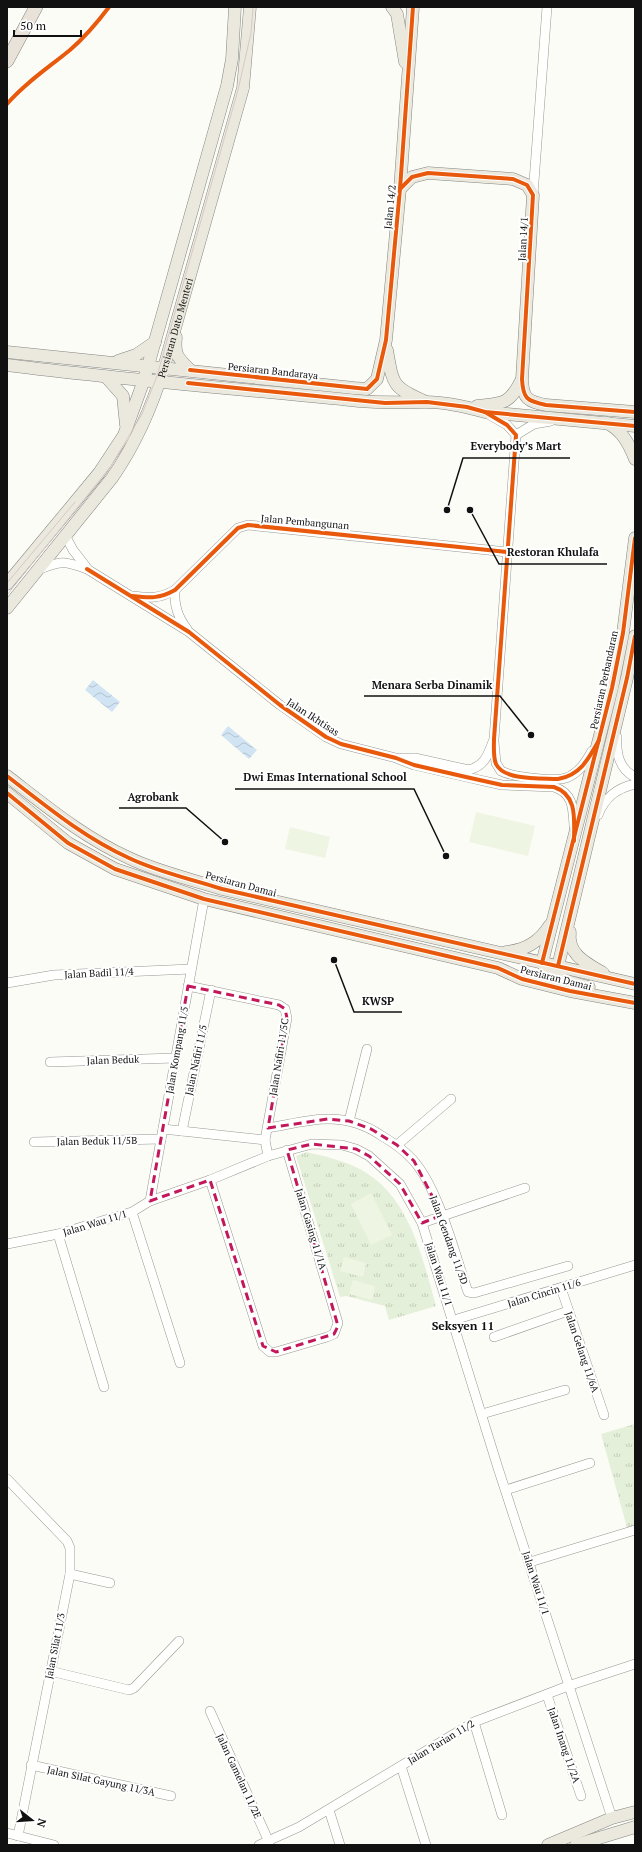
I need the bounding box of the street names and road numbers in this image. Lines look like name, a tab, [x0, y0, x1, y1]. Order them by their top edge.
street label: Jalan 14/2	[381, 184, 399, 230]
street label: Jalan 14/1	[515, 217, 531, 261]
street label: Persiaran Dato Menteri	[155, 276, 195, 379]
street label: Persiaran Bandaraya	[227, 360, 319, 382]
street label: Jalan Pembangunan	[260, 512, 350, 532]
street label: Persiaran Perbandaran	[587, 629, 621, 731]
street label: Jalan Ikhtisas	[284, 695, 342, 739]
street label: Persiaran Damai	[204, 868, 278, 900]
street label: Persiaran Damai	[519, 963, 593, 993]
street label: Jalan Badil 11/4	[64, 965, 135, 981]
street label: Jalan Kompang 11/5	[163, 1005, 191, 1095]
street label: Jalan Nafiri 11/5C	[266, 1017, 292, 1097]
street label: Jalan Nafiri 11/5	[182, 1023, 210, 1097]
street label: Jalan Beduk	[87, 1053, 140, 1067]
street label: Jalan Beduk 11/5B	[57, 1134, 137, 1148]
street label: Jalan Gasing 11/1A	[292, 1187, 330, 1271]
street label: Jalan Gendang 11/5D	[427, 1194, 471, 1286]
street label: Jalan Wau 11/1	[61, 1207, 129, 1239]
street label: Jalan Wau 11/1	[423, 1240, 455, 1308]
street label: Jalan Cincin 11/6	[506, 1276, 583, 1310]
street label: Jalan Gelang 11/6A	[562, 1310, 602, 1394]
street label: Jalan Wau 11/1	[520, 1549, 552, 1617]
street label: Jalan Silat 11/3	[42, 1612, 68, 1680]
street label: Jalan Inang 11/2A	[545, 1705, 583, 1785]
street label: Jalan Tarian 11/2	[405, 1717, 477, 1767]
street label: Jalan Gamelan 11/2E	[214, 1731, 264, 1821]
street label: Jalan Silat Gayung 11/3A	[46, 1763, 156, 1799]

